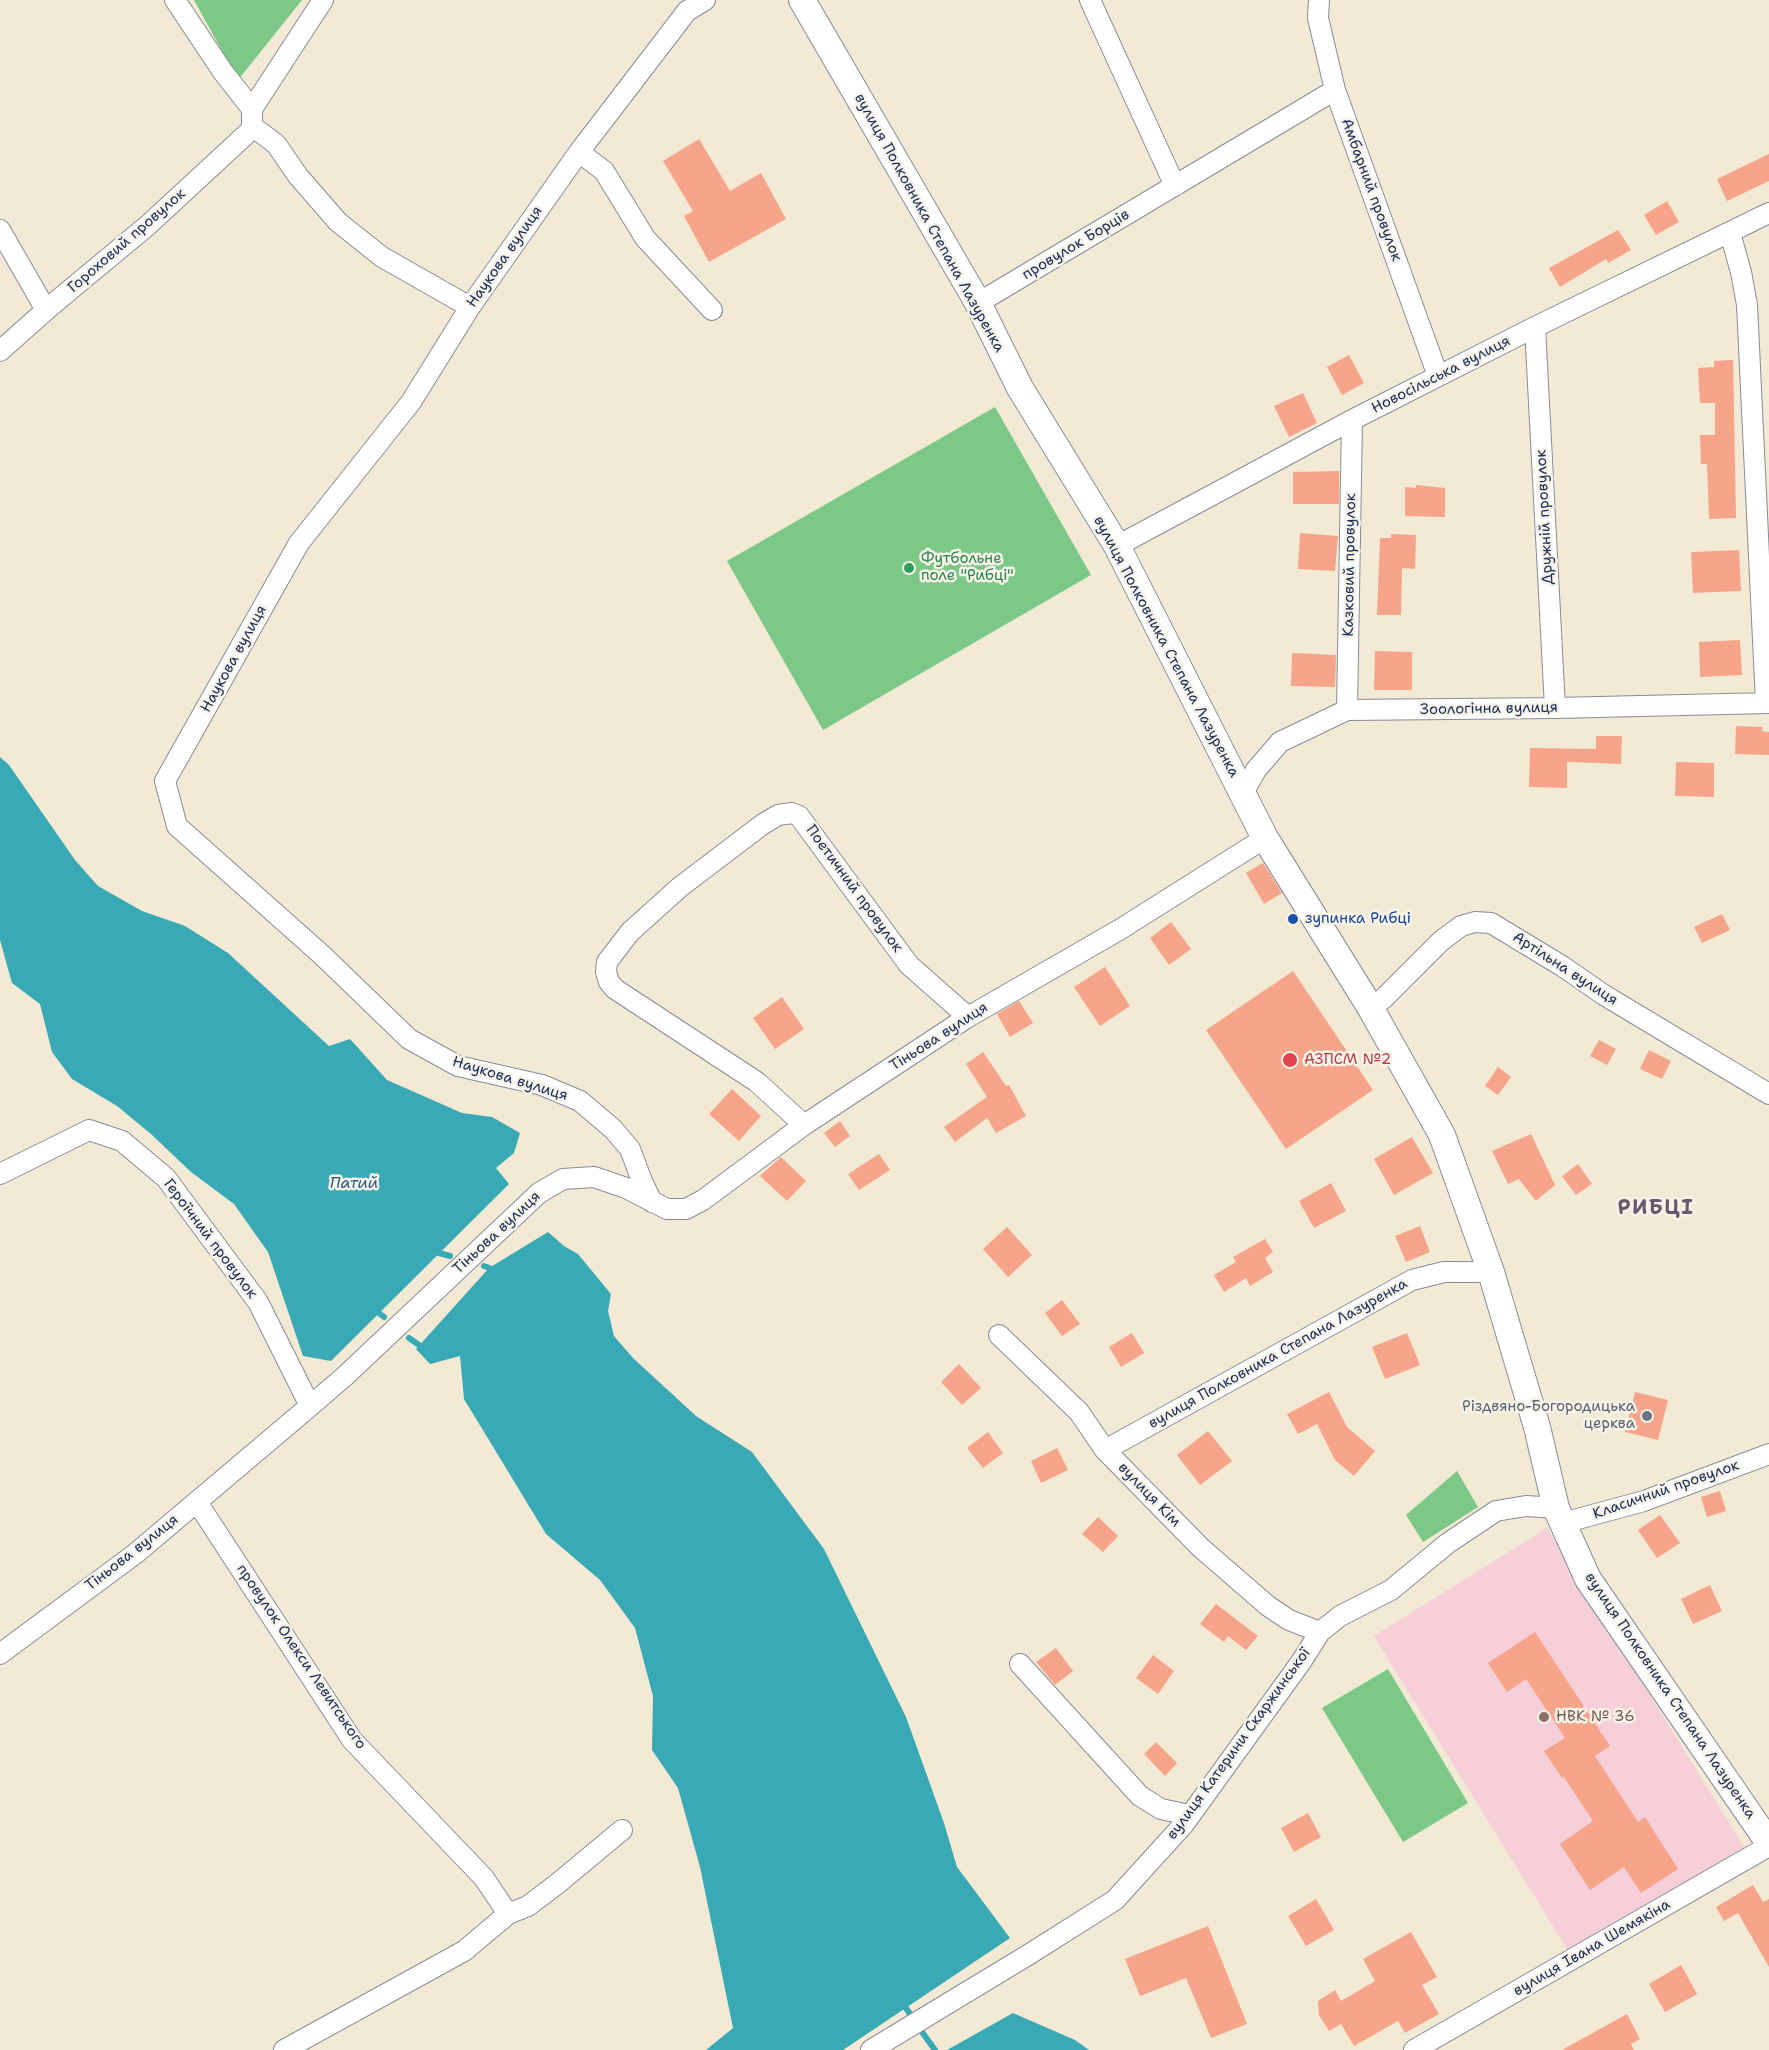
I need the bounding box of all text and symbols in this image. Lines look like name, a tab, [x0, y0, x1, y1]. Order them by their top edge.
street label: вулиця Полковника Степана Лазуренка	[850, 90, 1008, 356]
street label: Амбарний провулок	[1337, 116, 1405, 264]
street label: Гороховий провулок	[65, 185, 189, 297]
street label: Наукова вулиця	[463, 203, 547, 311]
street label: провулок Борців	[1019, 206, 1133, 284]
street label: Новосільська вулиця	[1369, 332, 1513, 418]
street label: Дружній провулок	[1532, 449, 1558, 585]
street label: Казковий провулок	[1340, 493, 1360, 637]
street label: вулиця Полковника Степана Лазуренка	[1089, 513, 1243, 781]
place label: Футбольне поле "Рибці"	[921, 550, 1014, 585]
marker: Футбольне поле "Рибці"	[902, 561, 916, 575]
street label: Наукова вулиця	[197, 602, 271, 716]
street label: Зоологічна вулиця	[1420, 699, 1558, 719]
street label: Поетичний провулок	[802, 822, 906, 956]
place label: зупинка Рибці	[1305, 910, 1411, 928]
marker: зупинка Рибці	[1286, 912, 1300, 926]
street label: Артільна вулиця	[1509, 928, 1621, 1010]
street label: Тіньова вулиця	[887, 999, 991, 1075]
marker: АЗПСМ №2	[1281, 1051, 1299, 1069]
place label: АЗПСМ №2	[1304, 1051, 1391, 1069]
street label: Наукова вулиця	[450, 1053, 570, 1105]
water label: Патий	[330, 1174, 378, 1194]
street label: Героїчний провулок	[159, 1176, 261, 1302]
street label: Тіньова вулиця	[449, 1188, 545, 1278]
district label: РИБЦІ	[1617, 1196, 1695, 1222]
street label: вулиця Полковника Степана Лазуренка	[1145, 1275, 1411, 1433]
place label: Різдвяно-Богородицька церква	[1462, 1398, 1635, 1433]
marker: Різдвяно-Богородицька церква	[1640, 1409, 1654, 1423]
street label: Класичний провулок	[1591, 1457, 1741, 1523]
street label: вулиця Кім	[1114, 1459, 1184, 1531]
street label: Тіньова вулиця	[82, 1511, 182, 1595]
street label: провулок Олекси Левитського	[232, 1561, 370, 1753]
street label: вулиця Полковника Степана Лазуренка	[1581, 1569, 1759, 1823]
street label: вулиця Катерини Скаржинської	[1163, 1645, 1315, 1843]
place label: НВК № 36	[1556, 1708, 1635, 1726]
marker: НВК № 36	[1537, 1710, 1551, 1724]
street label: вулиця Івана Шемякіна	[1510, 1896, 1674, 2000]

